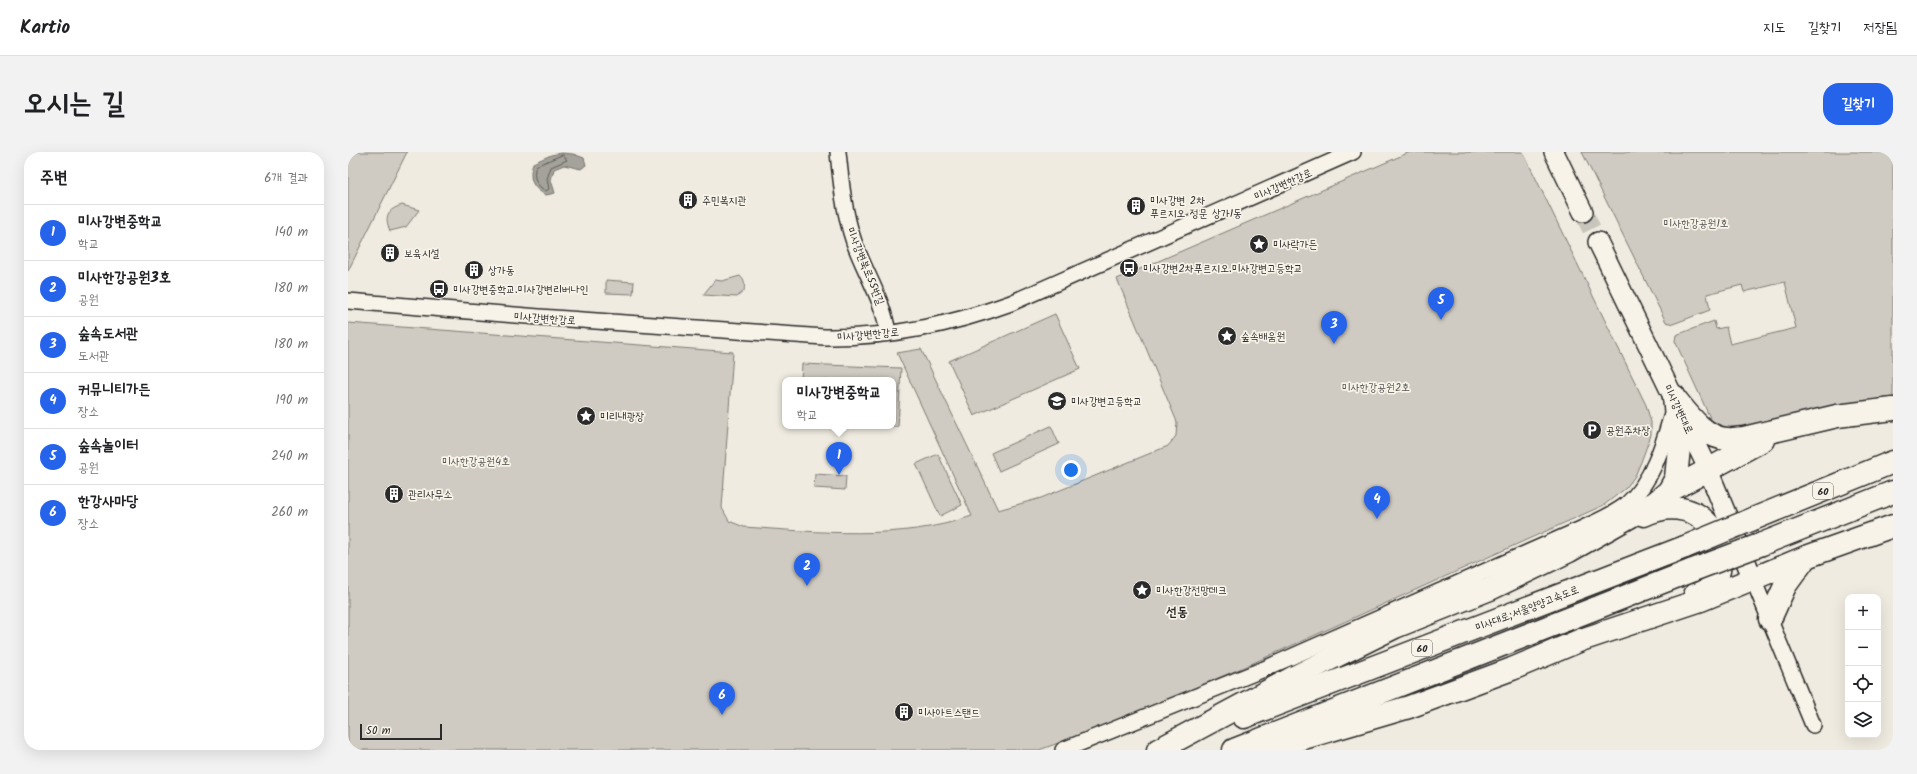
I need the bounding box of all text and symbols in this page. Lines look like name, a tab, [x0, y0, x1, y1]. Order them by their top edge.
text: Kartio	[20, 13, 70, 43]
text: 지도	[1763, 17, 1785, 39]
text: 길찾기	[1807, 17, 1841, 39]
text: 저장됨	[1863, 17, 1897, 39]
text: 오시는 길	[24, 82, 125, 127]
button: 길찾기	[1823, 83, 1893, 125]
street label: 미사강변한강로	[1251, 164, 1316, 206]
text: 주변	[40, 165, 67, 192]
text: 6개 결과	[264, 168, 308, 189]
building icon: 주민복지관	[677, 189, 699, 211]
place label: 주민복지관	[702, 192, 746, 210]
place label: 미사강변 2차 푸르지오 정문 상가1동	[1150, 192, 1242, 223]
building icon: 미사강변 2차 푸르지오 정문 상가1동	[1125, 195, 1147, 217]
text: 미사강변중학교	[78, 210, 163, 234]
park label: 미사한강공원1호	[1663, 215, 1729, 233]
text: 1	[51, 222, 55, 243]
text: 140 m	[275, 222, 308, 243]
street label: 미사강변북로55번길	[841, 225, 889, 308]
place icon: 미사락가든	[1248, 233, 1270, 255]
text: 학교	[78, 234, 99, 255]
place label: 미사락가든	[1273, 236, 1317, 254]
building icon: 보육시설	[379, 242, 401, 264]
place label: 보육시설	[404, 245, 440, 263]
bus stop icon: 미사강변2차푸르지오.미사강변고등학교	[1118, 257, 1140, 279]
building icon: 상가동	[463, 259, 485, 281]
place label: 미사강변2차푸르지오.미사강변고등학교	[1143, 260, 1302, 278]
place label: 상가동	[488, 262, 515, 280]
text: 미사한강공원3호	[78, 266, 171, 290]
text: 2	[49, 278, 57, 299]
text: 180 m	[274, 278, 308, 299]
bus stop icon: 미사강변중학교.미사강변리버나인	[428, 278, 450, 300]
place label: 미사강변중학교.미사강변리버나인	[453, 281, 588, 299]
pin: 5	[1428, 287, 1454, 320]
text: 공원	[78, 290, 99, 311]
street label: 미사강변한강로	[513, 308, 577, 330]
pin: 3	[1321, 311, 1347, 344]
text: 숲속도서관	[78, 322, 138, 346]
street label: 미사강변한강로	[836, 323, 900, 347]
place icon: 숲속배움원	[1216, 325, 1238, 347]
place label: 숲속배움원	[1241, 328, 1285, 346]
text: 3	[49, 334, 57, 355]
text: 180 m	[274, 334, 308, 355]
text: 도서관	[78, 346, 109, 367]
popup	[782, 377, 896, 429]
text: 커뮤니티가든	[78, 378, 150, 402]
park label: 미사한강공원2호	[1342, 379, 1410, 397]
text: 미사강변중학교	[797, 381, 881, 405]
street label: 미사강변대로	[1658, 382, 1698, 437]
text: 4	[49, 390, 57, 411]
text: 190 m	[276, 390, 308, 411]
school or university icon: 미사강변고등학교	[1046, 390, 1068, 412]
place label: 미사강변고등학교	[1071, 393, 1142, 411]
text: 장소	[78, 402, 99, 423]
place icon: 미리내광장	[575, 405, 597, 427]
text: 학교	[797, 405, 818, 426]
place label: 미리내광장	[600, 408, 644, 426]
parking icon: 공원주차장	[1581, 419, 1603, 441]
place label: 공원주차장	[1606, 422, 1650, 440]
text: 숲속놀이터	[78, 434, 138, 458]
pin: 1	[826, 442, 852, 475]
text: 5	[50, 446, 56, 467]
text: 240 m	[271, 446, 308, 467]
park label: 미사한강공원4호	[442, 453, 510, 471]
text: 공원	[78, 458, 99, 479]
your location	[1061, 460, 1081, 480]
building icon: 관리사무소	[383, 483, 405, 505]
road number: 60	[1813, 483, 1833, 499]
place label: 관리사무소	[408, 486, 452, 504]
pin: 4	[1364, 486, 1390, 519]
text: 한강사마당	[78, 490, 138, 514]
text: 6	[49, 502, 57, 523]
text: 260 m	[271, 502, 308, 523]
text: 장소	[78, 514, 99, 535]
pin: 2	[794, 553, 820, 586]
place icon: 미사한강전망데크	[1131, 579, 1153, 601]
street label: 미사대로;서울양양고속도로	[1473, 581, 1582, 637]
place label: 미사한강전망데크	[1156, 582, 1227, 600]
map controls	[1845, 594, 1881, 738]
button: +	[1845, 594, 1881, 630]
district label: 선동	[1166, 602, 1188, 623]
button: −	[1845, 630, 1881, 666]
road number: 60	[1412, 640, 1432, 656]
button: locate	[1845, 666, 1881, 702]
pin: 6	[709, 682, 735, 715]
building icon: 미사아트스탠드	[893, 701, 915, 723]
button: layers	[1845, 702, 1881, 738]
place label: 미사아트스탠드	[918, 704, 980, 722]
scale bar	[360, 722, 442, 741]
text: 50 m	[366, 722, 391, 740]

